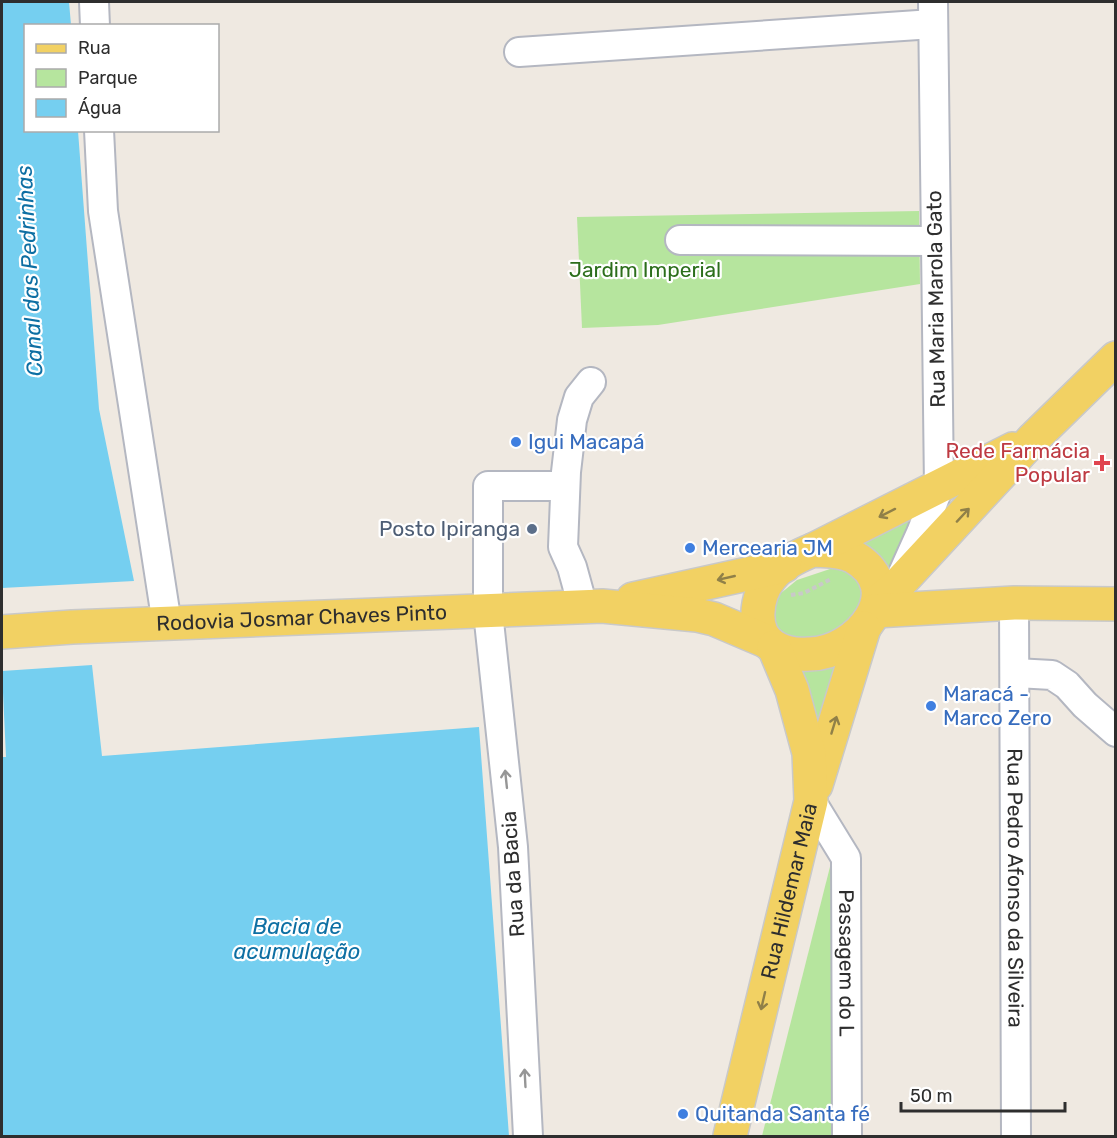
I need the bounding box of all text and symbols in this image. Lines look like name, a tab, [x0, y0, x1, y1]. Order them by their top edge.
legend	[24, 24, 219, 132]
text: Rua	[78, 37, 111, 59]
text: Parque	[78, 67, 138, 89]
text: Água	[78, 97, 121, 119]
water label: Canal das Pedrinhas	[10, 165, 49, 377]
street label: Rua Maria Marola Gato	[921, 190, 950, 408]
park label: Jardim Imperial	[569, 257, 721, 282]
place label: Igui Macapá	[528, 429, 645, 454]
marker: Igui Macapá	[509, 435, 523, 449]
place label: Rede Farmácia Popular	[945, 438, 1090, 487]
marker: Rede Farmácia Popular	[1095, 456, 1109, 470]
one-way arrow	[878, 508, 896, 520]
one-way arrow	[956, 508, 970, 523]
place label: Posto Ipiranga	[379, 516, 520, 541]
marker: Posto Ipiranga	[525, 522, 539, 536]
place label: Mercearia JM	[702, 535, 833, 560]
marker: Mercearia JM	[683, 541, 697, 555]
one-way arrow	[717, 573, 736, 585]
street label: Rodovia Josmar Chaves Pinto	[156, 599, 447, 636]
place label: Maracá - Marco Zero	[943, 681, 1052, 730]
marker: Maracá - Marco Zero	[924, 699, 938, 713]
one-way arrow	[830, 716, 841, 735]
street label: Rua Pedro Afonso da Silveira	[1003, 748, 1029, 1028]
one-way arrow	[500, 769, 511, 789]
street label: Rua Hildemar Maia	[755, 800, 822, 982]
street label: Rua da Bacia	[496, 810, 529, 938]
street label: Passagem do L	[834, 889, 860, 1037]
water label: Bacia de acumulação	[234, 913, 360, 965]
one-way arrow	[757, 991, 769, 1010]
one-way arrow	[519, 1069, 530, 1089]
scale bar	[901, 1075, 1064, 1113]
text: 50 m	[910, 1085, 953, 1107]
place label: Quitanda Santa fé	[695, 1101, 870, 1126]
marker: Quitanda Santa fé	[676, 1107, 690, 1121]

